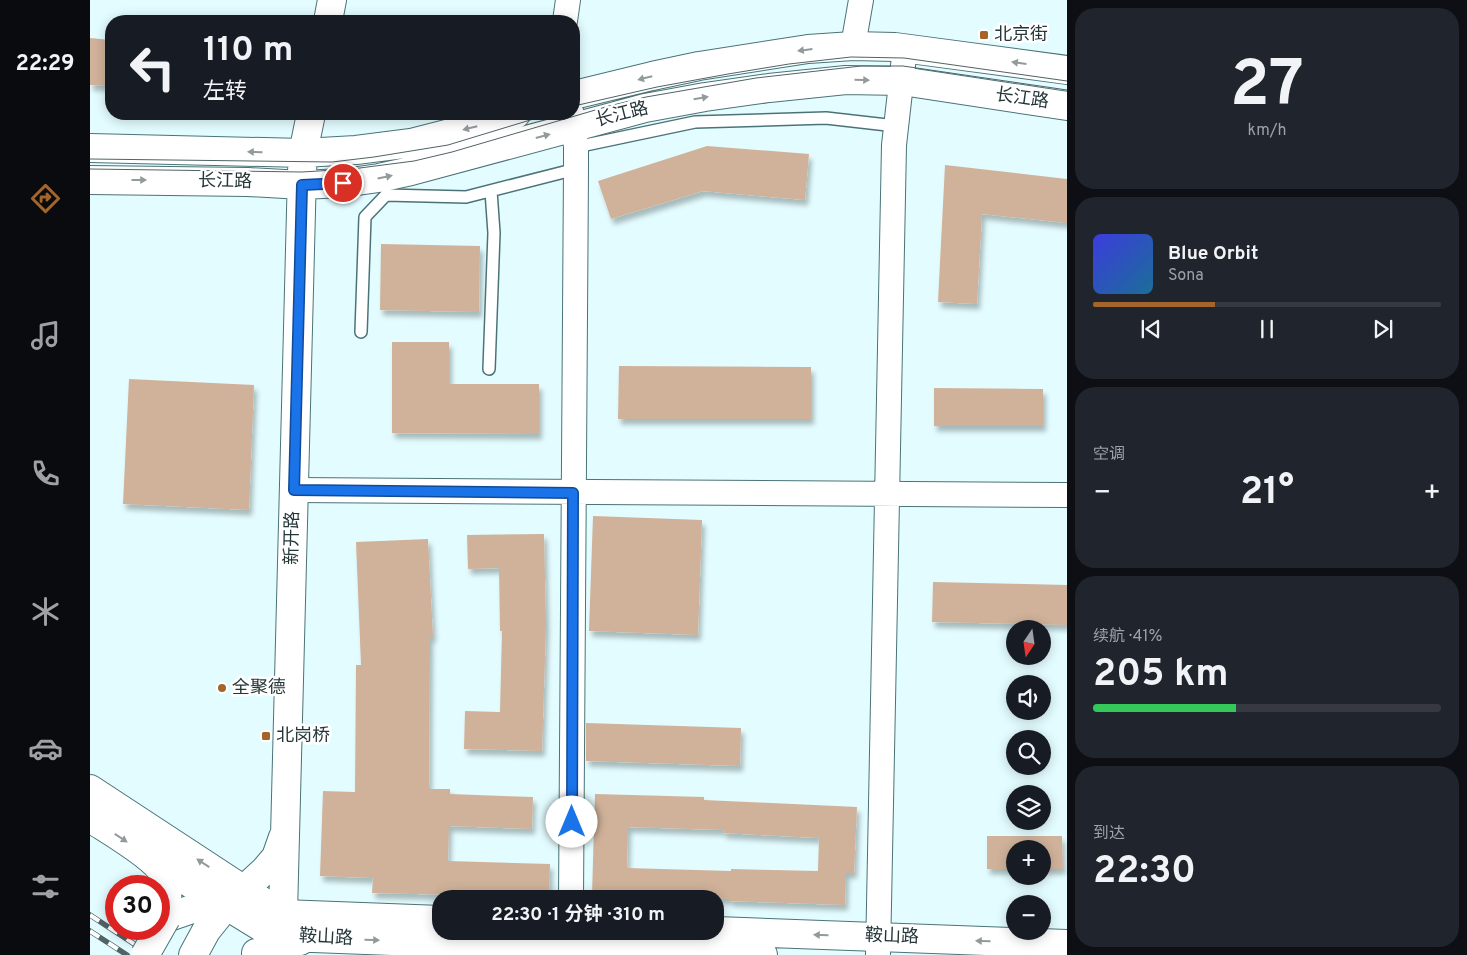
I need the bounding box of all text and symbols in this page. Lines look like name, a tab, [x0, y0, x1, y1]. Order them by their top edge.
place label: 北京街	[994, 24, 1048, 47]
text: 110 m	[203, 29, 293, 73]
marker: 北京街	[978, 29, 990, 41]
icon: left	[120, 35, 185, 100]
one-way arrow	[797, 46, 813, 54]
text: 27	[1230, 47, 1304, 129]
text: 22:29	[15, 51, 75, 78]
one-way arrow	[1010, 59, 1026, 67]
one-way arrow	[637, 74, 652, 82]
one-way arrow	[854, 76, 870, 84]
text: 左转	[203, 79, 247, 106]
street label: 长江路	[994, 84, 1050, 114]
one-way arrow	[693, 93, 709, 101]
street label: 长江路	[593, 97, 651, 133]
text: km/h	[1248, 121, 1286, 141]
one-way arrow	[462, 124, 477, 132]
one-way arrow	[535, 131, 550, 139]
one-way arrow	[246, 147, 262, 155]
pin	[322, 162, 364, 204]
icon: arrive	[329, 169, 357, 197]
street label: 长江路	[198, 170, 252, 194]
one-way arrow	[378, 172, 394, 180]
one-way arrow	[131, 176, 147, 184]
icon: directions	[28, 181, 63, 216]
text: Blue Orbit	[1168, 242, 1258, 266]
text: Sona	[1168, 266, 1204, 286]
icon: previous	[1137, 315, 1165, 343]
icon: pause	[1253, 315, 1281, 343]
icon: next	[1369, 315, 1397, 343]
icon: music	[28, 318, 63, 353]
text: 空调	[1093, 445, 1125, 465]
icon: phone	[28, 456, 63, 491]
text: 21°	[1240, 469, 1294, 518]
text: −	[1093, 476, 1111, 512]
text: +	[1423, 476, 1441, 512]
street label: 新开路	[281, 511, 305, 565]
icon: climate	[28, 594, 63, 629]
north arrow	[1006, 620, 1051, 665]
map controls	[1006, 620, 1051, 940]
text: 续航 · 41%	[1093, 627, 1162, 647]
text: 205 km	[1093, 651, 1229, 700]
button: sound	[1006, 675, 1051, 720]
place label: 全聚德	[232, 677, 286, 700]
marker: 全聚德	[216, 682, 228, 694]
place label: 北岗桥	[276, 725, 330, 748]
marker: 北岗桥	[260, 730, 272, 742]
button: search	[1006, 730, 1051, 775]
icon: car	[28, 731, 63, 766]
button: layers	[1006, 785, 1051, 830]
position arrow	[545, 795, 597, 847]
text: 到达	[1093, 824, 1125, 844]
one-way arrow	[114, 834, 127, 843]
button: +	[1006, 840, 1051, 885]
text: 22:30	[1093, 848, 1196, 897]
one-way arrow	[196, 858, 210, 868]
icon: filters	[28, 869, 63, 904]
speed limit sign: 30	[105, 875, 170, 940]
button: −	[1006, 895, 1051, 940]
text: 22:30 · 1 分钟 · 310 m	[491, 903, 665, 927]
street label: 鞍山路	[298, 925, 354, 951]
street label: 鞍山路	[865, 925, 919, 949]
one-way arrow	[813, 930, 829, 938]
one-way arrow	[364, 936, 380, 944]
one-way arrow	[975, 936, 991, 944]

